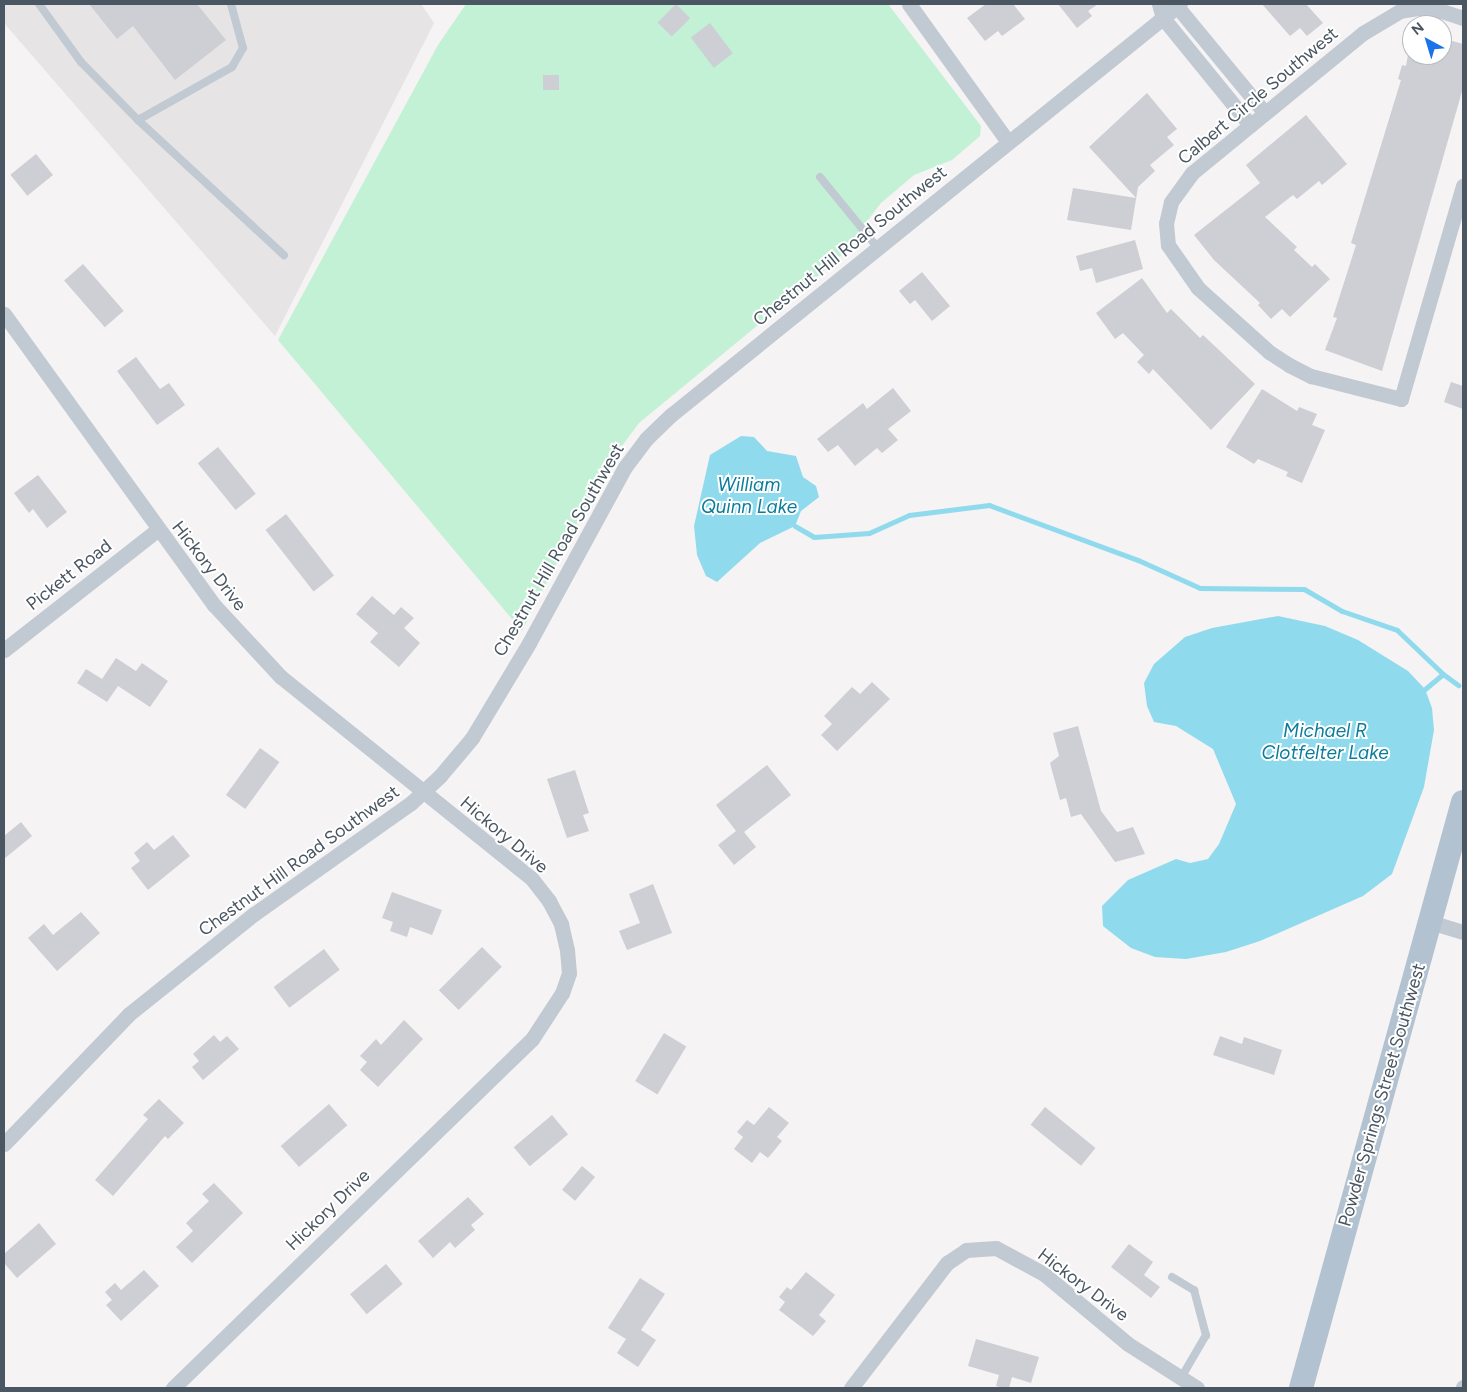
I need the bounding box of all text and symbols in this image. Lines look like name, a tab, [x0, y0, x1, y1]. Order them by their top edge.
north arrow	[1402, 15, 1452, 65]
text: N	[1408, 19, 1427, 39]
street label: Calbert Circle Southwest	[1174, 23, 1342, 169]
street label: Chestnut Hill Road Southwest	[749, 161, 951, 331]
street label: Chestnut Hill Road Southwest	[489, 440, 629, 660]
water label: William Quinn Lake	[701, 474, 797, 518]
street label: Hickory Drive	[167, 517, 251, 615]
street label: Pickett Road	[22, 535, 116, 615]
water label: Michael R Clotfelter Lake	[1261, 720, 1389, 764]
street label: Chestnut Hill Road Southwest	[195, 781, 403, 941]
street label: Hickory Drive	[456, 792, 552, 878]
street label: Powder Springs Street Southwest	[1334, 961, 1430, 1229]
street label: Hickory Drive	[282, 1165, 374, 1255]
street label: Hickory Drive	[1033, 1244, 1133, 1326]

